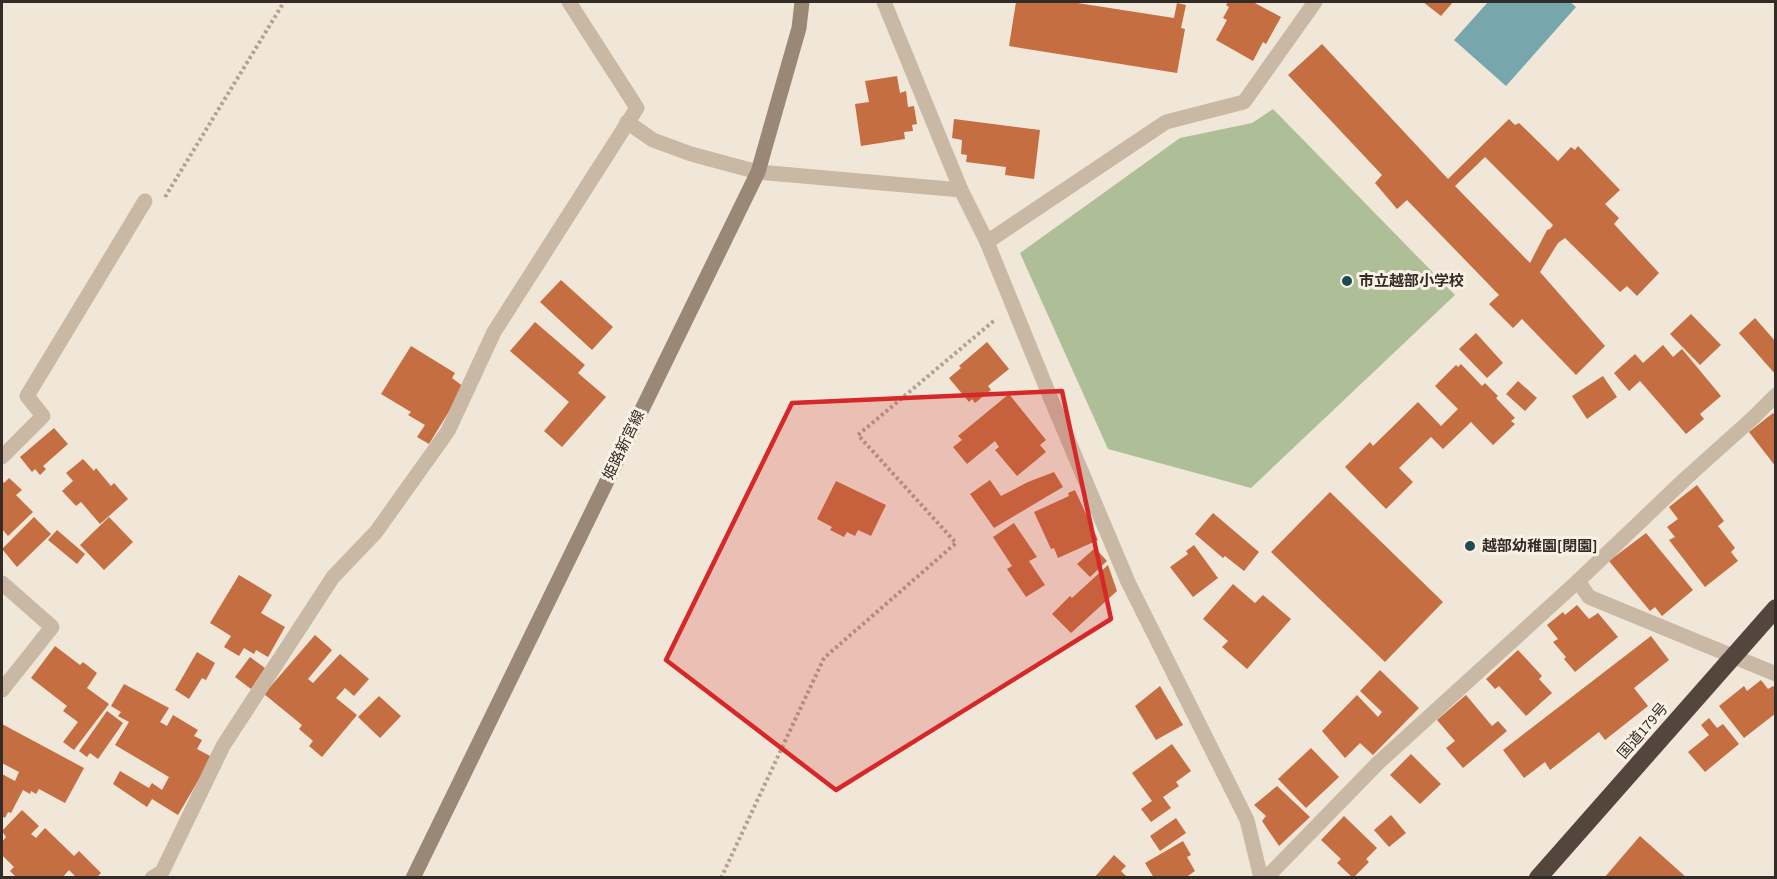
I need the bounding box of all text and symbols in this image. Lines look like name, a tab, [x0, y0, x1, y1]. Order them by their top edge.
place label: 市立越部小学校	[1359, 271, 1464, 292]
marker: 市立越部小学校	[1340, 274, 1354, 288]
street label: 姫路新宮線	[598, 407, 650, 483]
place label: 越部幼稚園[閉園]	[1482, 536, 1597, 557]
marker: 越部幼稚園[閉園]	[1463, 539, 1477, 553]
street label: 国道179号	[1613, 699, 1673, 763]

